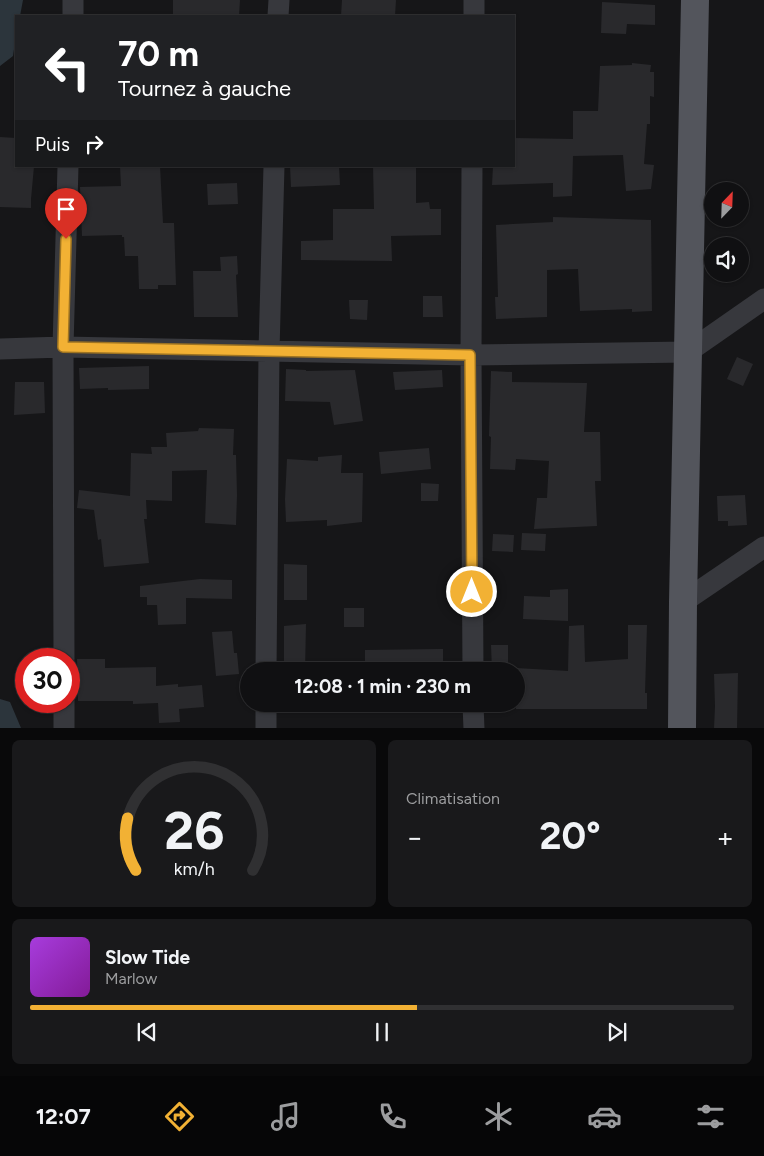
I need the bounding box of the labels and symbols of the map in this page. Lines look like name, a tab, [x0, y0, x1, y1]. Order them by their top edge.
north arrow	[704, 182, 749, 228]
pin	[45, 188, 87, 239]
position arrow	[445, 565, 497, 617]
speed limit sign: 30	[15, 648, 80, 713]

